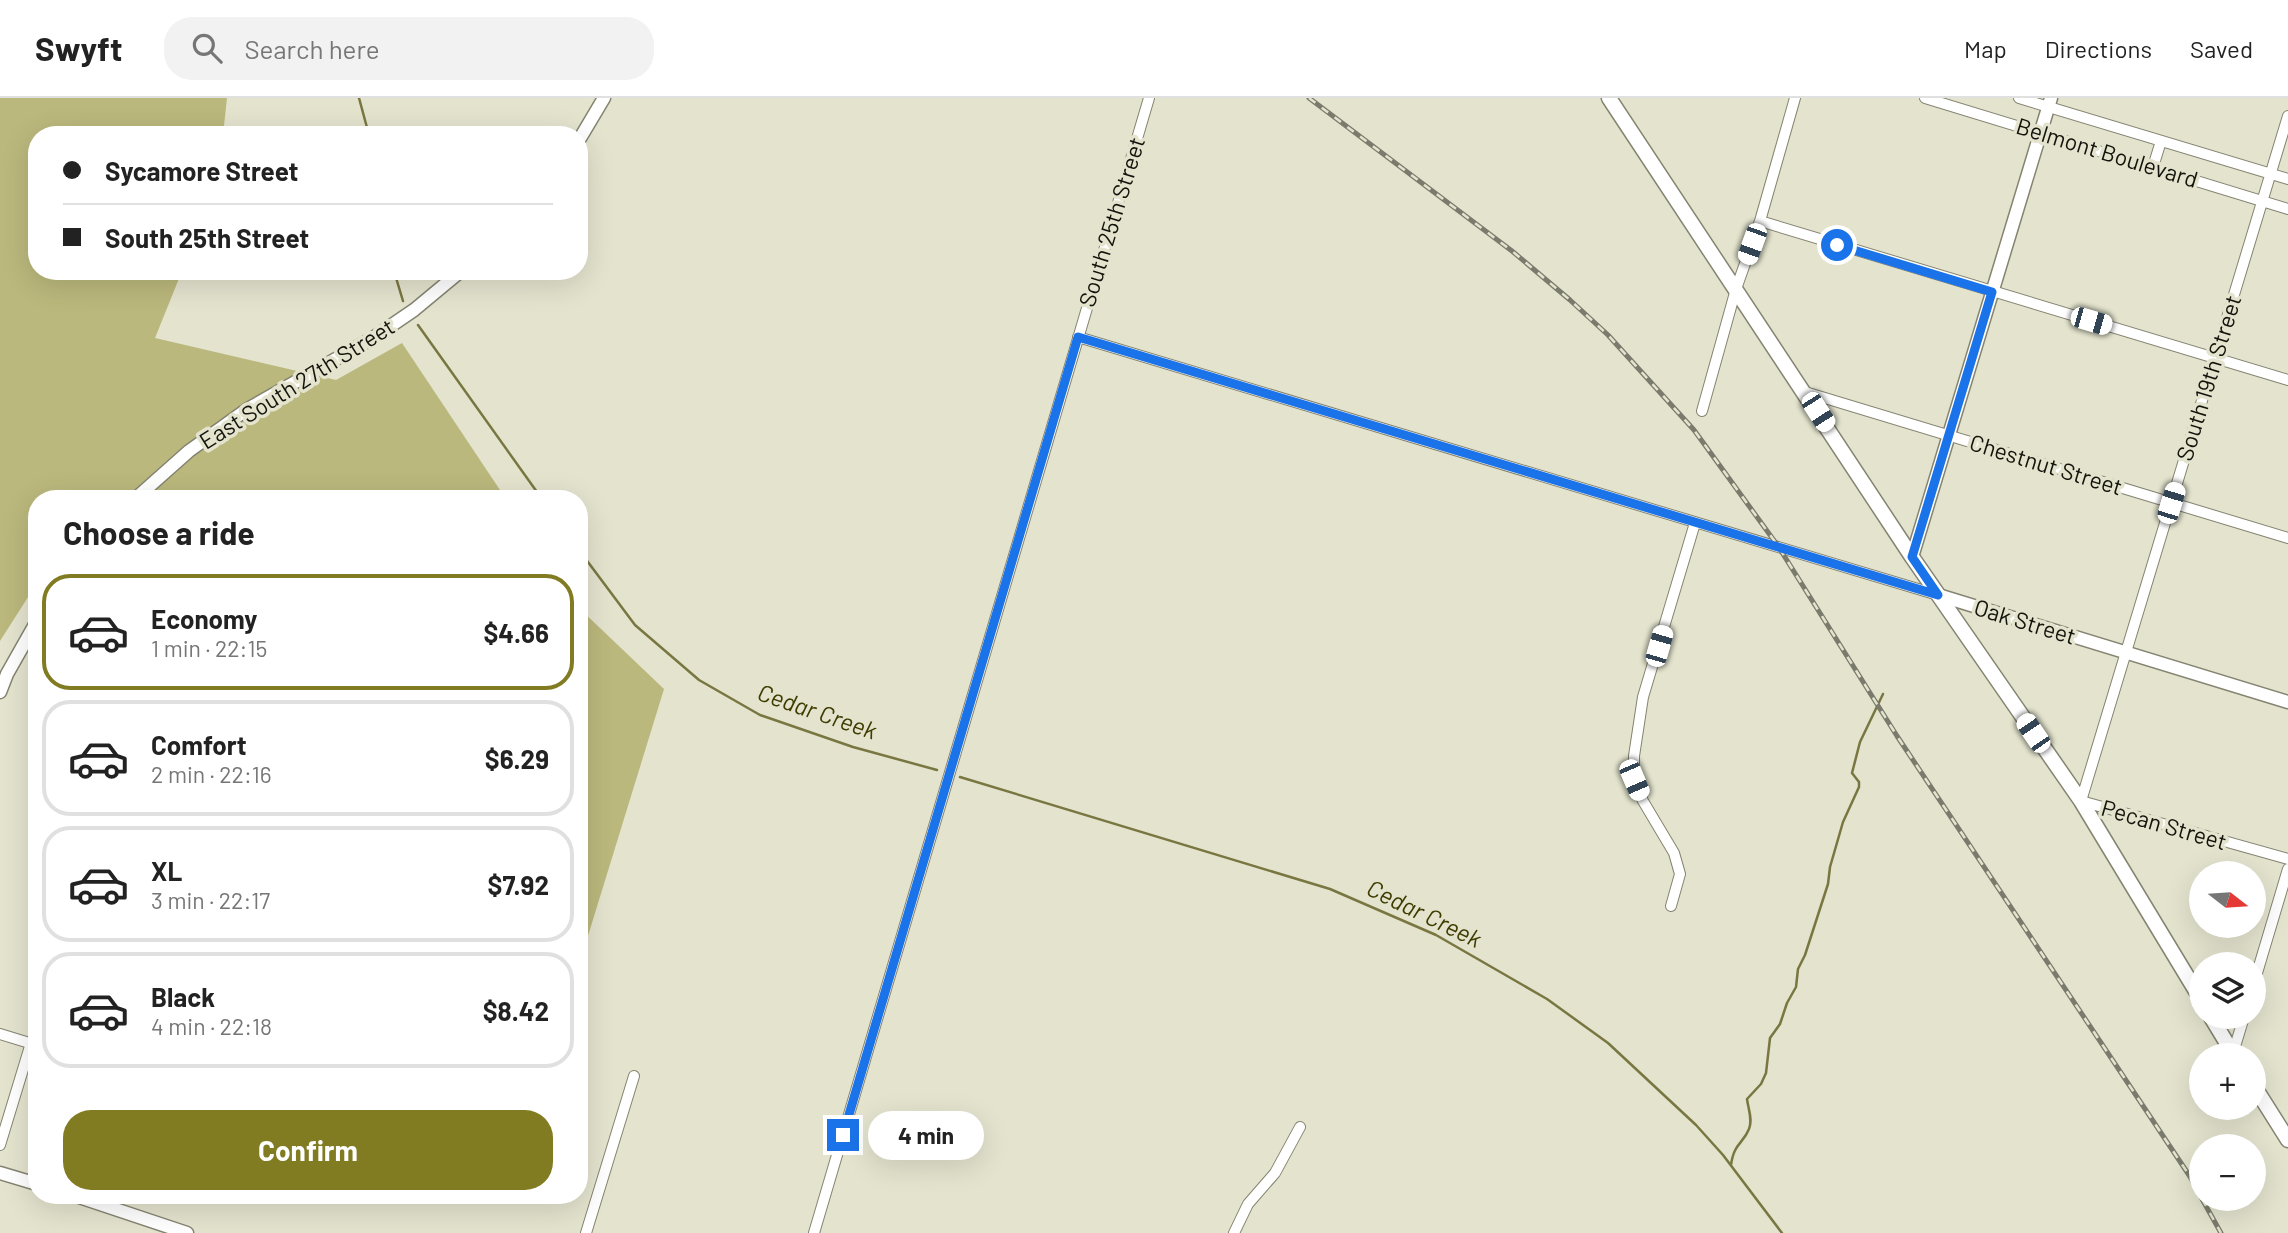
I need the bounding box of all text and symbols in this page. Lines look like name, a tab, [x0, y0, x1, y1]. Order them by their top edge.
search box	[164, 17, 654, 80]
text: Swyft	[35, 28, 122, 68]
icon: search	[188, 29, 226, 67]
text: Search here	[244, 33, 380, 64]
text: Map	[1964, 34, 2007, 63]
text: Directions	[2045, 34, 2152, 63]
text: Saved	[2190, 34, 2253, 63]
street label: Belmont Boulevard	[2013, 111, 2202, 193]
street label: South 25th Street	[1072, 133, 1150, 310]
text: Sycamore Street	[105, 155, 298, 186]
car	[1735, 221, 1770, 267]
text: South 25th Street	[105, 222, 309, 253]
route start	[1821, 229, 1853, 261]
street label: South 19th Street	[2170, 291, 2247, 464]
car	[2068, 305, 2115, 337]
street label: East South 27th Street	[194, 312, 399, 455]
car	[1798, 389, 1839, 435]
street label: Chestnut Street	[1967, 428, 2126, 501]
car	[2155, 480, 2188, 526]
text: Choose a ride	[63, 513, 255, 551]
street label: Oak Street	[1971, 592, 2080, 650]
icon: car	[67, 601, 130, 664]
text: Economy	[151, 603, 257, 634]
text: $4.66	[483, 617, 549, 648]
car	[1644, 623, 1675, 669]
text: 1 min · 22:15	[151, 634, 267, 662]
water label: Cedar Creek	[754, 677, 881, 745]
car	[2013, 710, 2054, 756]
icon: car	[67, 727, 130, 790]
text: Comfort	[151, 729, 247, 760]
text: $6.29	[485, 743, 549, 774]
car	[1617, 757, 1652, 803]
text: 2 min · 22:16	[151, 760, 272, 788]
street label: Pecan Street	[2098, 793, 2230, 855]
icon: car	[67, 853, 130, 916]
text: XL	[151, 855, 182, 886]
north arrow	[2189, 861, 2266, 938]
map controls	[2189, 861, 2266, 1211]
text: $7.92	[488, 869, 549, 900]
water label: Cedar Creek	[1363, 872, 1487, 953]
text: 3 min · 22:17	[151, 886, 270, 914]
button: layers	[2189, 952, 2266, 1029]
icon: car	[67, 979, 130, 1042]
text: Black	[151, 981, 215, 1012]
text: $8.42	[483, 995, 549, 1026]
text: 4 min · 22:18	[151, 1012, 272, 1040]
button: +	[2189, 1043, 2266, 1120]
button: Confirm	[63, 1110, 553, 1190]
callout: 4 min	[868, 1110, 983, 1160]
route end	[827, 1119, 859, 1151]
text: 4 min	[898, 1121, 954, 1149]
button: −	[2189, 1134, 2266, 1211]

